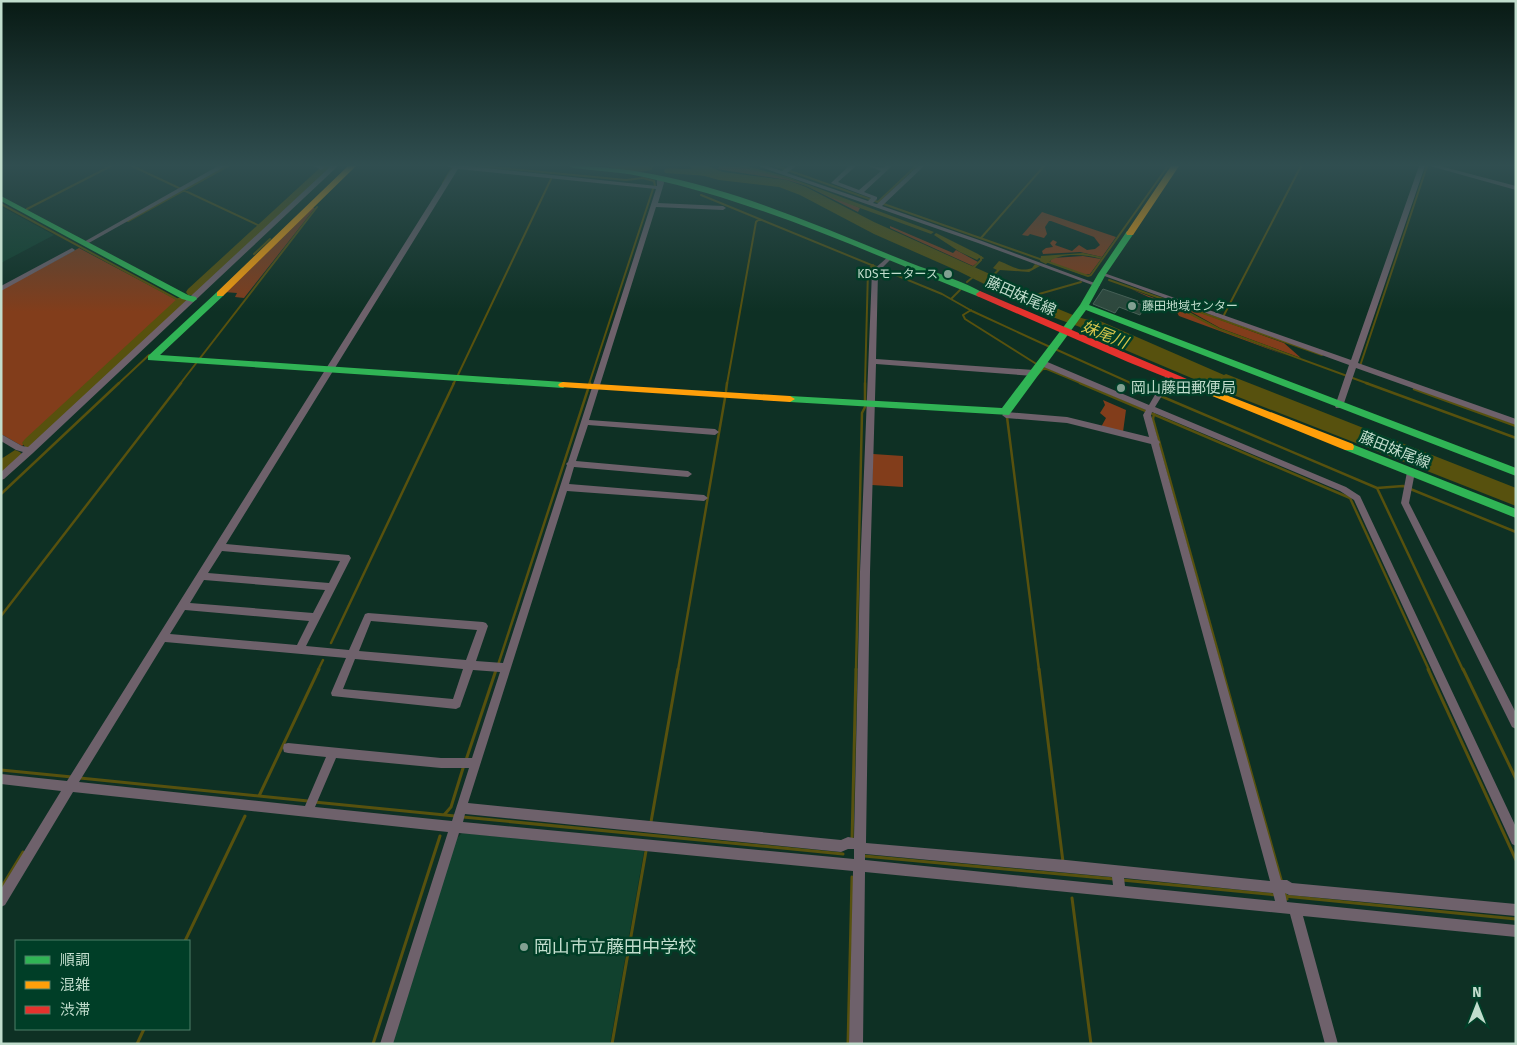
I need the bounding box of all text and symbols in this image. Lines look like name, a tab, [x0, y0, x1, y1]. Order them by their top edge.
place label: KDSモータース	[857, 267, 938, 281]
marker: KDSモータース	[942, 268, 954, 280]
street label: 藤田妹尾線	[983, 273, 1059, 319]
place label: 藤田地域センター	[1142, 299, 1238, 313]
marker: 藤田地域センター	[1126, 300, 1138, 312]
water label: 妹尾川	[1079, 317, 1132, 353]
place label: 岡山藤田郵便局	[1131, 379, 1236, 397]
marker: 岡山藤田郵便局	[1115, 382, 1127, 394]
street label: 藤田妹尾線	[1357, 428, 1433, 472]
place label: 岡山市立藤田中学校	[534, 936, 696, 958]
legend	[15, 940, 190, 1030]
marker: 岡山市立藤田中学校	[518, 941, 530, 953]
text: 順調	[60, 951, 90, 969]
text: 混雑	[60, 976, 90, 994]
north arrow	[1452, 980, 1502, 1030]
text: N	[1472, 984, 1482, 1001]
text: 渋滞	[60, 1001, 90, 1019]

